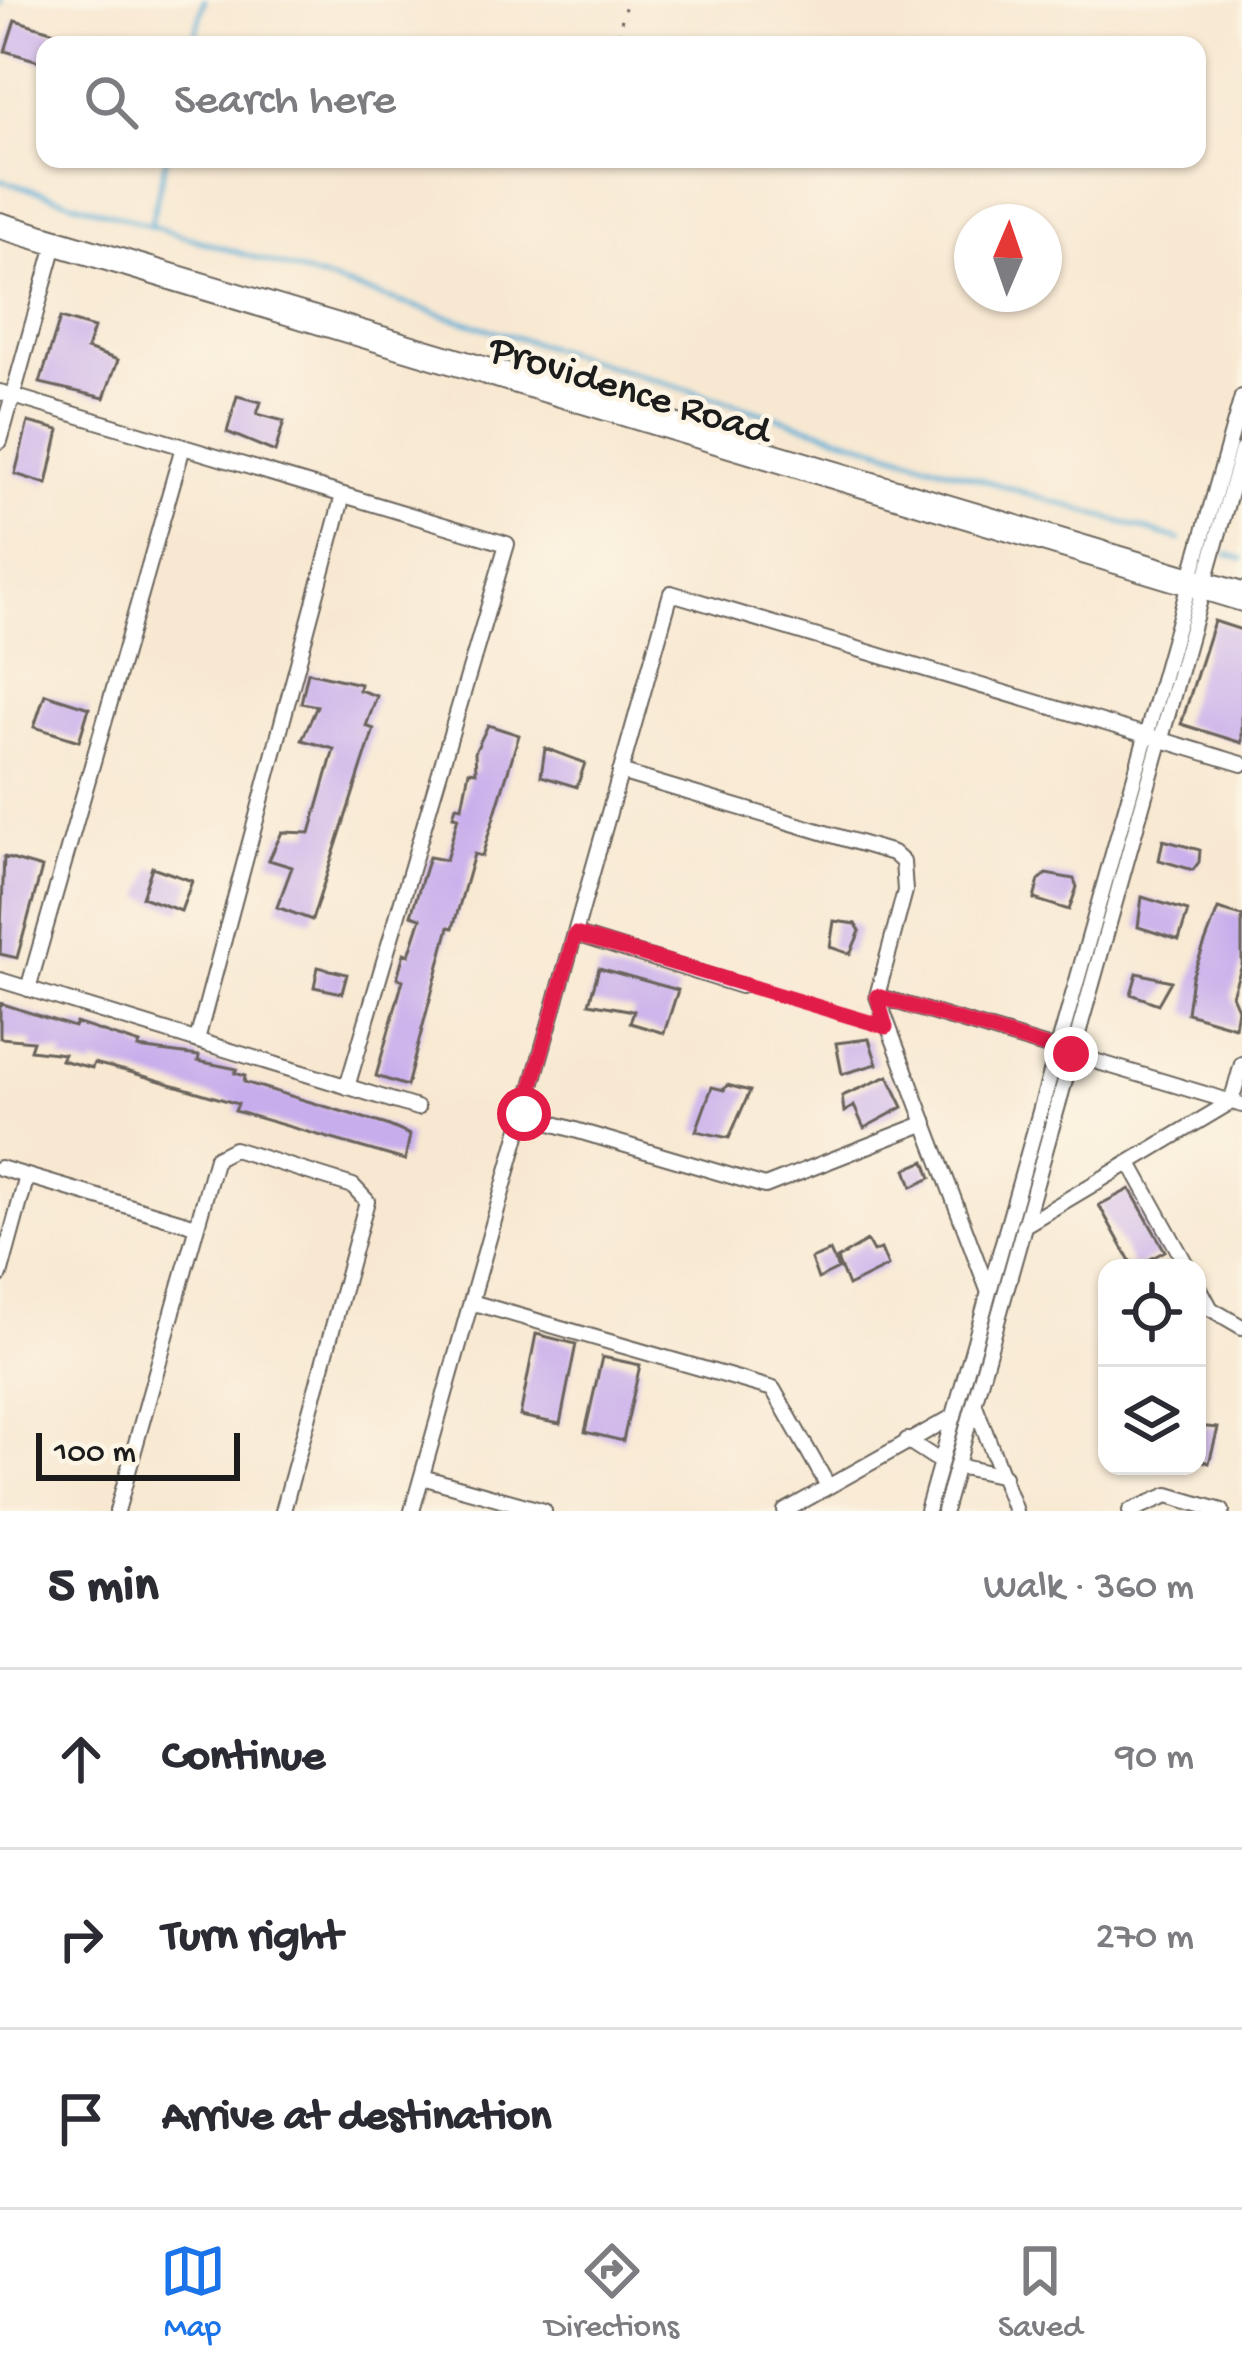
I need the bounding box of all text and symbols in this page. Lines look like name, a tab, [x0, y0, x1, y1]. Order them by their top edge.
search box	[36, 36, 1206, 168]
icon: search	[78, 69, 144, 135]
text: Search here	[174, 76, 396, 129]
north arrow	[954, 204, 1062, 312]
street label: Providence Road	[480, 327, 779, 460]
route end	[1044, 1027, 1098, 1081]
route start	[497, 1087, 551, 1141]
map controls	[1098, 1259, 1206, 1475]
button: locate	[1098, 1259, 1206, 1367]
button: layers	[1098, 1367, 1206, 1475]
scale bar	[36, 1427, 240, 1480]
text: 100 m	[54, 1435, 136, 1473]
text: 5 min	[48, 1559, 158, 1619]
text: Walk · 360 m	[983, 1566, 1194, 1612]
icon: ahead	[48, 1726, 114, 1792]
text: Continue	[162, 1732, 325, 1785]
text: 90 m	[1115, 1736, 1194, 1782]
icon: right	[48, 1906, 114, 1972]
text: Turn right	[162, 1912, 342, 1965]
text: 270 m	[1096, 1916, 1194, 1962]
icon: arrive	[48, 2086, 114, 2152]
text: Arrive at destination	[162, 2092, 551, 2145]
tab: Map	[160, 2238, 226, 2348]
tab: Directions	[545, 2238, 679, 2348]
tab: Saved	[998, 2238, 1082, 2348]

